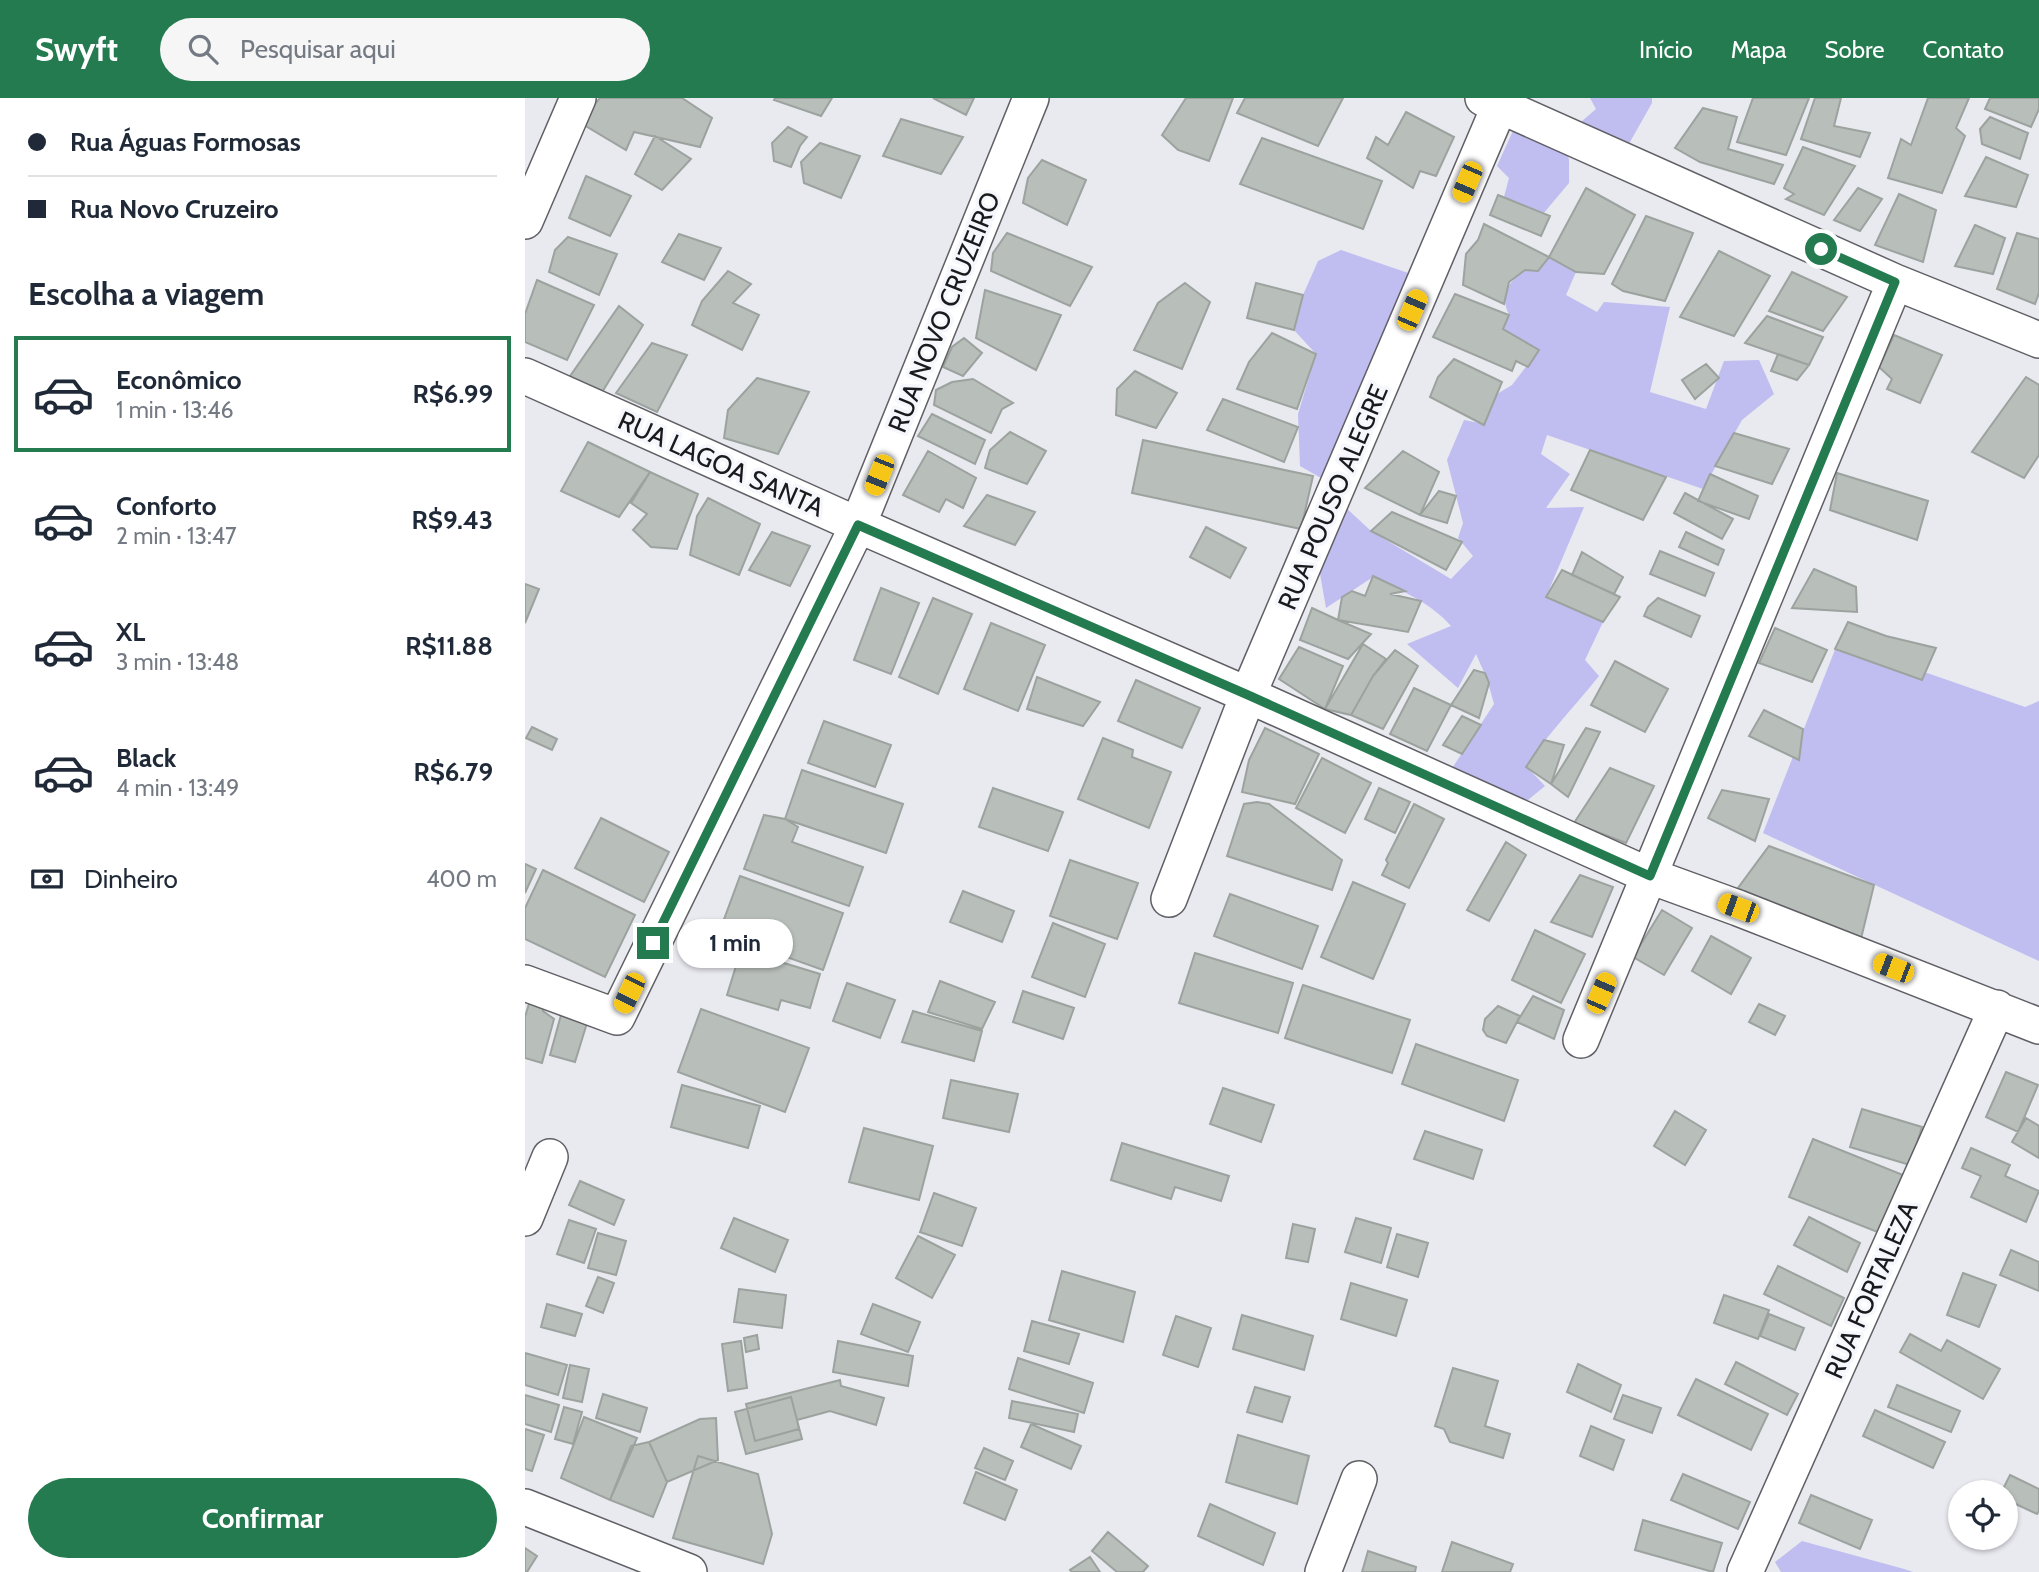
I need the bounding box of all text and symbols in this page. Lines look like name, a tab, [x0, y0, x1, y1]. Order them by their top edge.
search box	[160, 18, 650, 81]
text: Swyft	[35, 29, 118, 69]
icon: search	[184, 30, 222, 68]
text: Pesquisar aqui	[240, 33, 396, 65]
text: Início	[1639, 35, 1693, 64]
text: Mapa	[1731, 35, 1786, 64]
text: Sobre	[1824, 35, 1885, 64]
text: Contato	[1923, 35, 2004, 64]
text: Rua Águas Formosas	[70, 126, 301, 158]
car	[1450, 159, 1485, 205]
street label: RUA NOVO CRUZEIRO	[881, 187, 1007, 437]
text: Rua Novo Cruzeiro	[70, 193, 279, 225]
route start	[1805, 233, 1837, 265]
text: Escolha a viagem	[28, 274, 264, 313]
car	[1395, 287, 1430, 333]
icon: car	[32, 363, 95, 426]
text: Econômico	[116, 364, 242, 396]
text: R$6.99	[412, 378, 493, 410]
street label: RUA POUSO ALEGRE	[1271, 380, 1395, 614]
text: 1 min · 13:46	[116, 396, 233, 424]
street label: RUA LAGOA SANTA	[613, 404, 829, 524]
car	[862, 452, 897, 498]
icon: car	[32, 489, 95, 552]
text: Conforto	[116, 490, 217, 522]
text: R$9.43	[412, 504, 493, 536]
text: 2 min · 13:47	[116, 522, 237, 550]
icon: car	[32, 615, 95, 678]
text: XL	[116, 616, 145, 648]
text: R$11.88	[405, 630, 493, 662]
text: 3 min · 13:48	[116, 648, 239, 676]
icon: car	[32, 741, 95, 804]
text: Black	[116, 742, 176, 774]
text: R$6.79	[413, 756, 493, 788]
text: 4 min · 13:49	[116, 774, 239, 802]
icon: cash	[28, 860, 66, 898]
text: Dinheiro	[84, 863, 178, 895]
text: 400 m	[426, 865, 497, 893]
car	[1715, 891, 1762, 925]
callout: 1 min	[677, 918, 793, 968]
route end	[637, 927, 669, 959]
text: 1 min	[709, 929, 761, 957]
car	[1870, 951, 1917, 985]
car	[611, 970, 648, 1016]
car	[1584, 970, 1619, 1016]
street label: RUA FORTALEZA	[1818, 1196, 1924, 1384]
button: Confirmar	[28, 1478, 497, 1558]
map controls	[1948, 1480, 2018, 1550]
button: locate	[1948, 1480, 2018, 1550]

